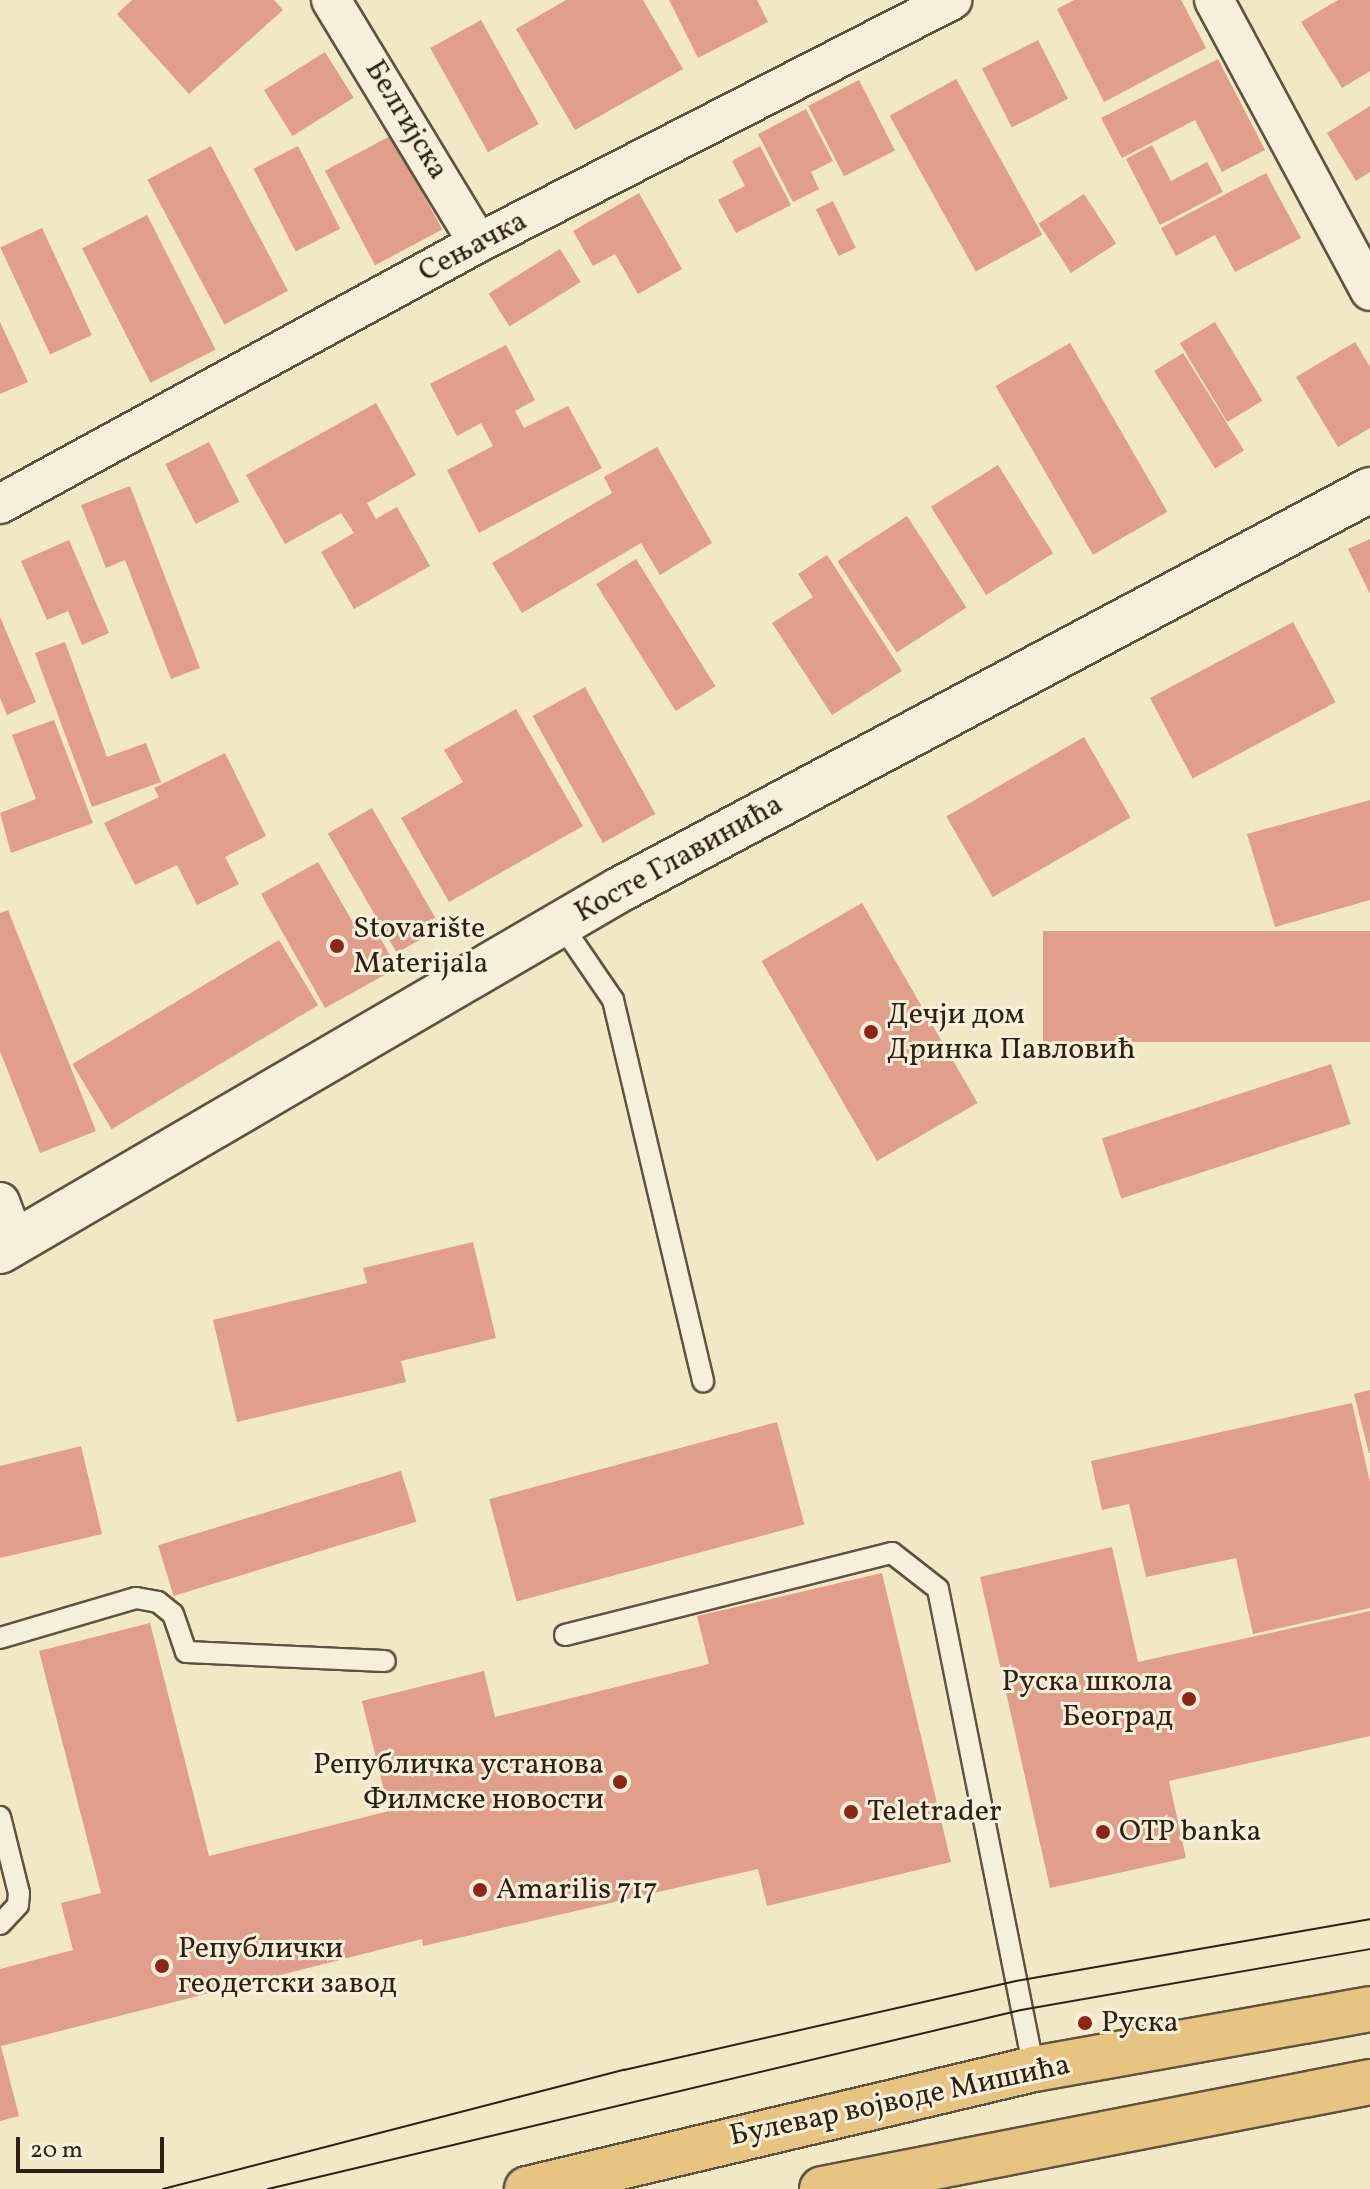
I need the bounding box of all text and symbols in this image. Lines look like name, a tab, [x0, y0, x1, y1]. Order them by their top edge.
street label: Белгијска	[356, 54, 456, 186]
street label: Сењачка	[413, 204, 533, 290]
street label: Косте Главинића	[569, 787, 789, 931]
place label: Stovarište Materijala	[353, 911, 489, 982]
marker: Stovarište Materijala	[328, 937, 346, 955]
place label: Дечји дом Дринка Павловић	[887, 997, 1136, 1068]
marker: Дечји дом Дринка Павловић	[862, 1023, 880, 1041]
place label: Руска школа Београд	[1002, 1664, 1173, 1734]
marker: Руска школа Београд	[1180, 1690, 1198, 1708]
place label: Републичка установа Филмске новости	[312, 1747, 604, 1818]
marker: Републичка установа Филмске новости	[611, 1773, 629, 1791]
place label: Teletrader	[867, 1794, 1002, 1830]
marker: Teletrader	[842, 1803, 860, 1821]
place label: OTP banka	[1119, 1814, 1261, 1850]
marker: OTP banka	[1094, 1823, 1112, 1841]
place label: Amarilis 717	[496, 1872, 658, 1908]
marker: Amarilis 717	[471, 1881, 489, 1899]
place label: Републички геодетски завод	[178, 1931, 397, 2002]
marker: Републички геодетски завод	[153, 1957, 171, 1975]
place label: Руска	[1101, 2005, 1179, 2041]
marker: Руска	[1076, 2014, 1094, 2032]
street label: Булевар војводе Мишића	[727, 2047, 1073, 2155]
scale bar	[20, 2121, 168, 2171]
text: 20 m	[30, 2134, 83, 2168]

